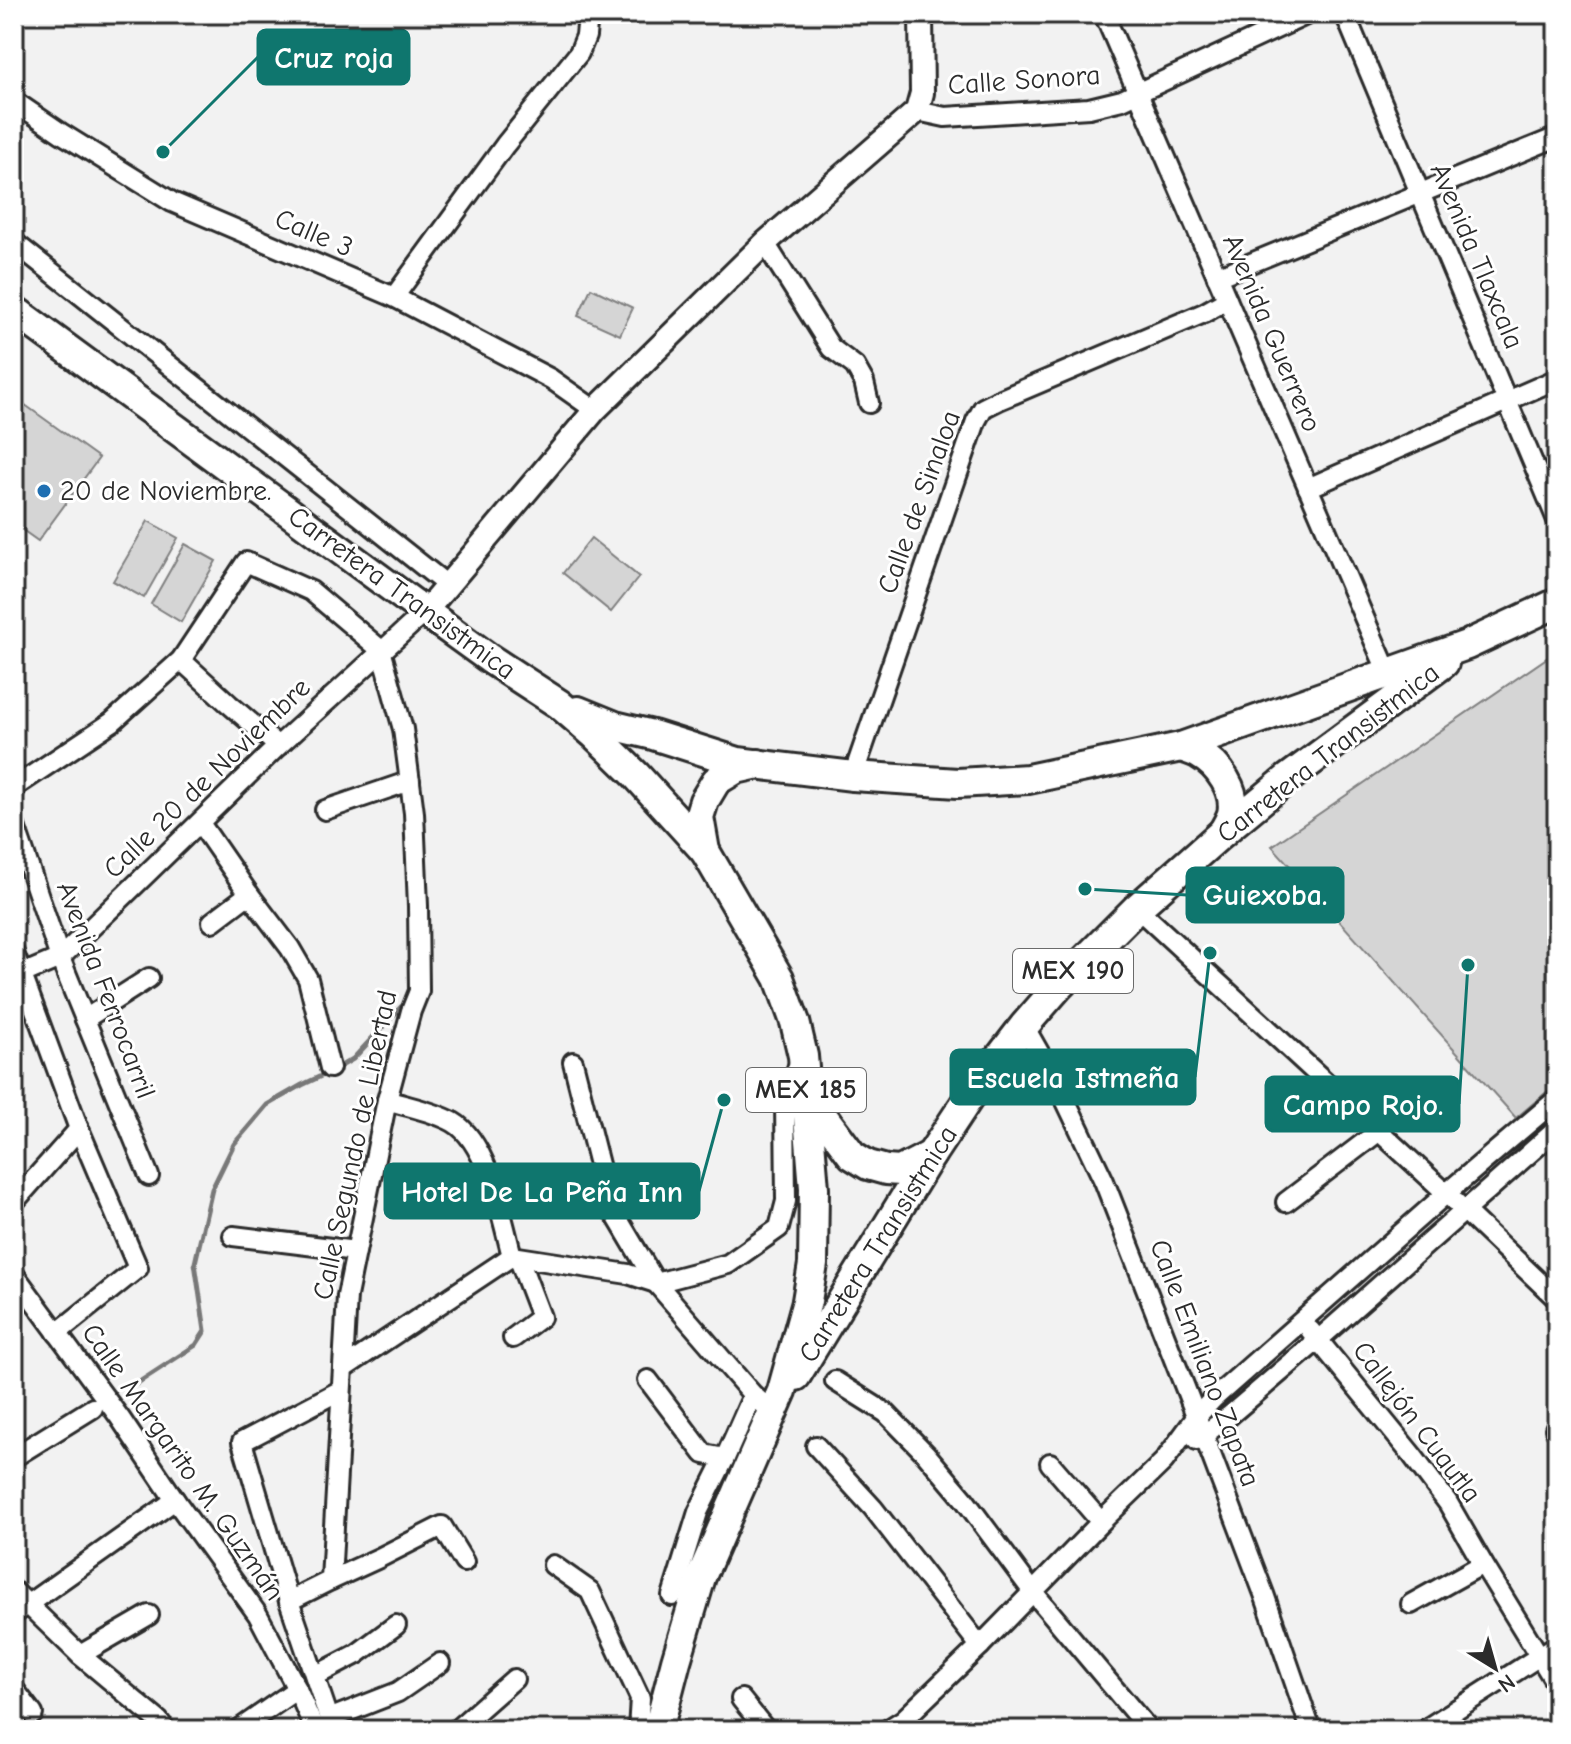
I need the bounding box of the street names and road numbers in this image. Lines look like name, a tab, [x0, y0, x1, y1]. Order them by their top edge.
street label: Calle Sonora	[947, 59, 1101, 101]
street label: Avenida Tlaxcala	[1424, 158, 1530, 354]
street label: Calle 3	[270, 202, 358, 264]
street label: Avenida Guerrero	[1216, 229, 1328, 437]
street label: Calle de Sinaloa	[871, 406, 967, 598]
street label: Carretera Transistmica	[282, 500, 522, 686]
street label: Carretera Transistmica	[1210, 656, 1446, 850]
street label: Calle 20 de Noviembre	[97, 671, 317, 885]
street label: Avenida Ferrocarril	[50, 877, 162, 1103]
road number: MEX 190	[1013, 949, 1133, 993]
street label: Calle Segundo de Libertad	[307, 987, 403, 1303]
road number: MEX 185	[746, 1068, 866, 1112]
street label: Carretera Transistmica	[792, 1120, 964, 1368]
street label: Calle Emiliano Zapata	[1143, 1235, 1267, 1491]
street label: Calle Margarito M. Guzmán	[75, 1318, 291, 1606]
street label: Callejón Cuautla	[1346, 1335, 1488, 1509]

